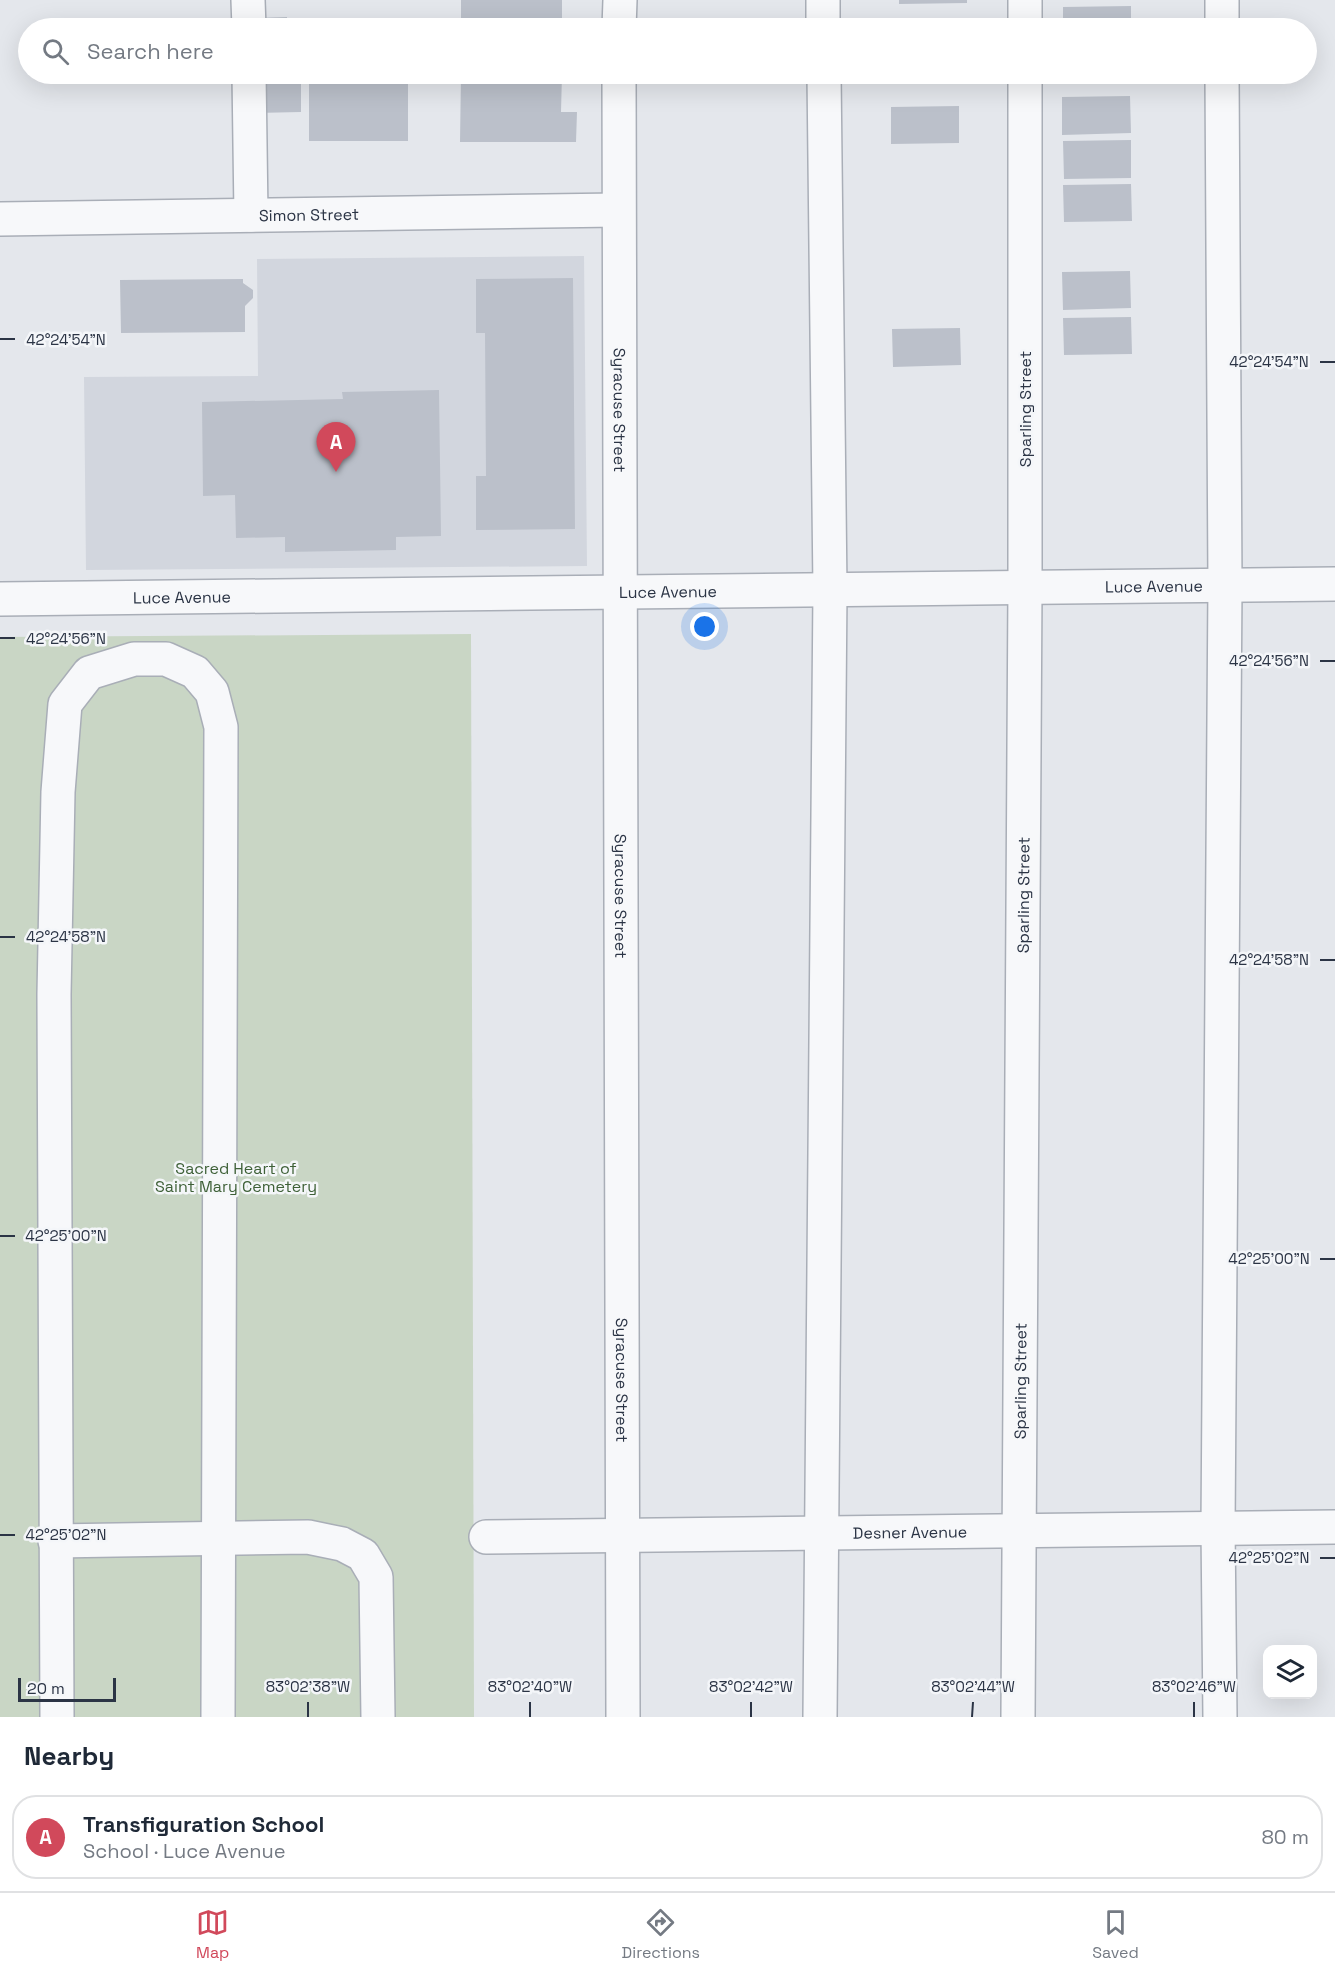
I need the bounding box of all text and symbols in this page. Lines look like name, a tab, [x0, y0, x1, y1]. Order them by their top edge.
search box	[18, 18, 1317, 84]
icon: search	[39, 35, 72, 68]
text: Search here	[87, 37, 214, 65]
street label: Simon Street	[259, 204, 359, 226]
text: 42°24'54"N	[26, 330, 106, 349]
street label: Syracuse Street	[609, 348, 630, 472]
street label: Sparling Street	[1015, 351, 1036, 467]
text: 42°24'54"N	[1229, 352, 1309, 371]
pin: A	[316, 422, 356, 472]
street label: Luce Avenue	[1105, 575, 1203, 598]
street label: Luce Avenue	[619, 581, 717, 603]
street label: Luce Avenue	[133, 586, 231, 609]
your location	[690, 612, 719, 641]
text: 42°24'56"N	[26, 629, 106, 648]
text: 42°24'56"N	[1229, 651, 1309, 670]
street label: Syracuse Street	[610, 834, 631, 958]
street label: Sparling Street	[1013, 837, 1034, 953]
text: 42°24'58"N	[26, 927, 106, 946]
text: 42°24'58"N	[1229, 950, 1309, 969]
park label: Sacred Heart of Saint Mary Cemetery	[155, 1158, 317, 1197]
text: 42°25'00"N	[25, 1226, 107, 1245]
text: 42°25'00"N	[1228, 1249, 1310, 1268]
street label: Syracuse Street	[611, 1318, 632, 1442]
street label: Sparling Street	[1010, 1323, 1031, 1439]
street label: Desner Avenue	[853, 1521, 967, 1544]
text: 42°25'02"N	[26, 1525, 106, 1544]
text: 42°25'02"N	[1229, 1548, 1309, 1567]
map controls	[1263, 1645, 1317, 1699]
button: layers	[1263, 1645, 1317, 1699]
scale bar	[18, 1675, 116, 1702]
text: 83°02'38"W	[266, 1677, 350, 1696]
text: 83°02'40"W	[488, 1677, 572, 1696]
text: 83°02'42"W	[709, 1677, 793, 1696]
text: 83°02'44"W	[931, 1677, 1015, 1696]
text: 83°02'46"W	[1152, 1677, 1236, 1696]
text: 20 m	[27, 1678, 65, 1699]
text: Nearby	[24, 1739, 114, 1773]
text: Transfiguration School	[83, 1810, 324, 1838]
text: A	[39, 1824, 52, 1850]
text: 80 m	[1261, 1824, 1309, 1850]
text: School · Luce Avenue	[83, 1838, 286, 1864]
tab: Map	[196, 1906, 229, 1963]
tab: Directions	[622, 1906, 700, 1963]
tab: Saved	[1092, 1906, 1139, 1963]

